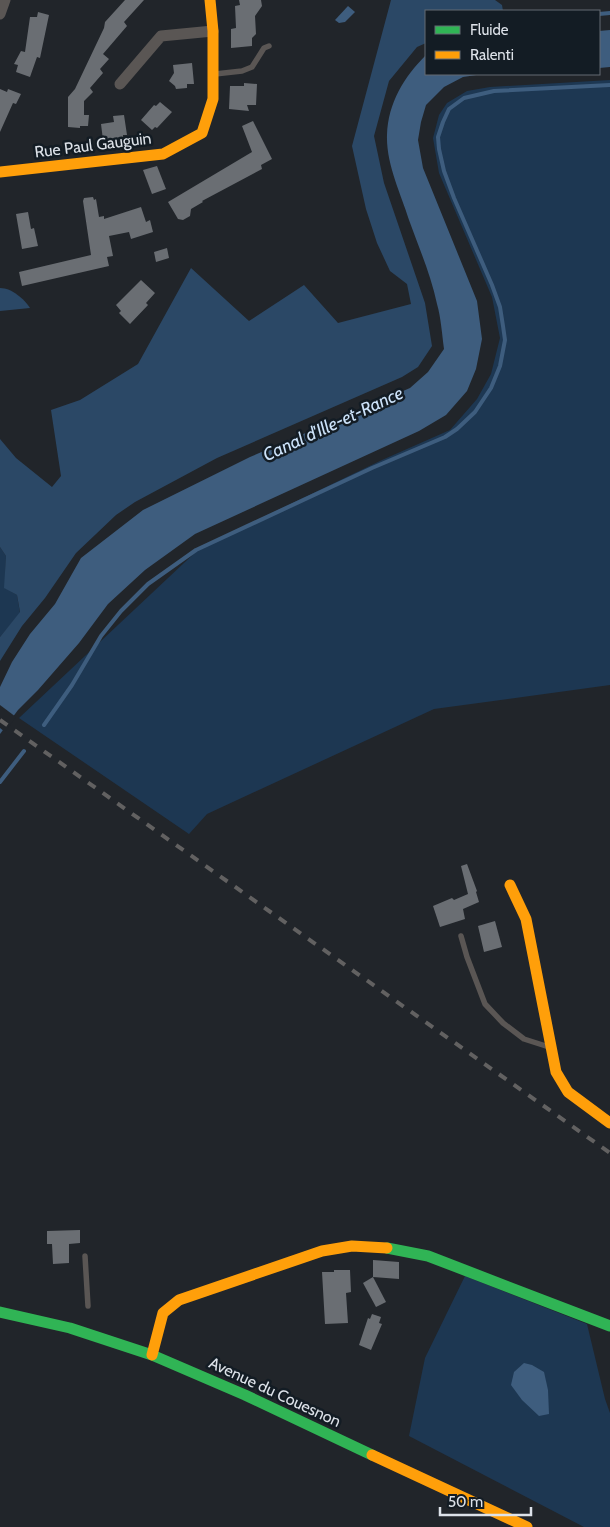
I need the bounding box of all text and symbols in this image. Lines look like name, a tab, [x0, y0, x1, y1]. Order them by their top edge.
legend	[425, 10, 600, 75]
text: Fluide	[470, 21, 509, 39]
text: Ralenti	[470, 46, 514, 64]
street label: Rue Paul Gauguin	[34, 128, 153, 162]
water label: Canal d'Ille-et-Rance	[259, 382, 407, 466]
street label: Avenue du Couesnon	[206, 1353, 344, 1431]
scale bar	[440, 1484, 531, 1516]
text: 50 m	[448, 1493, 483, 1511]

